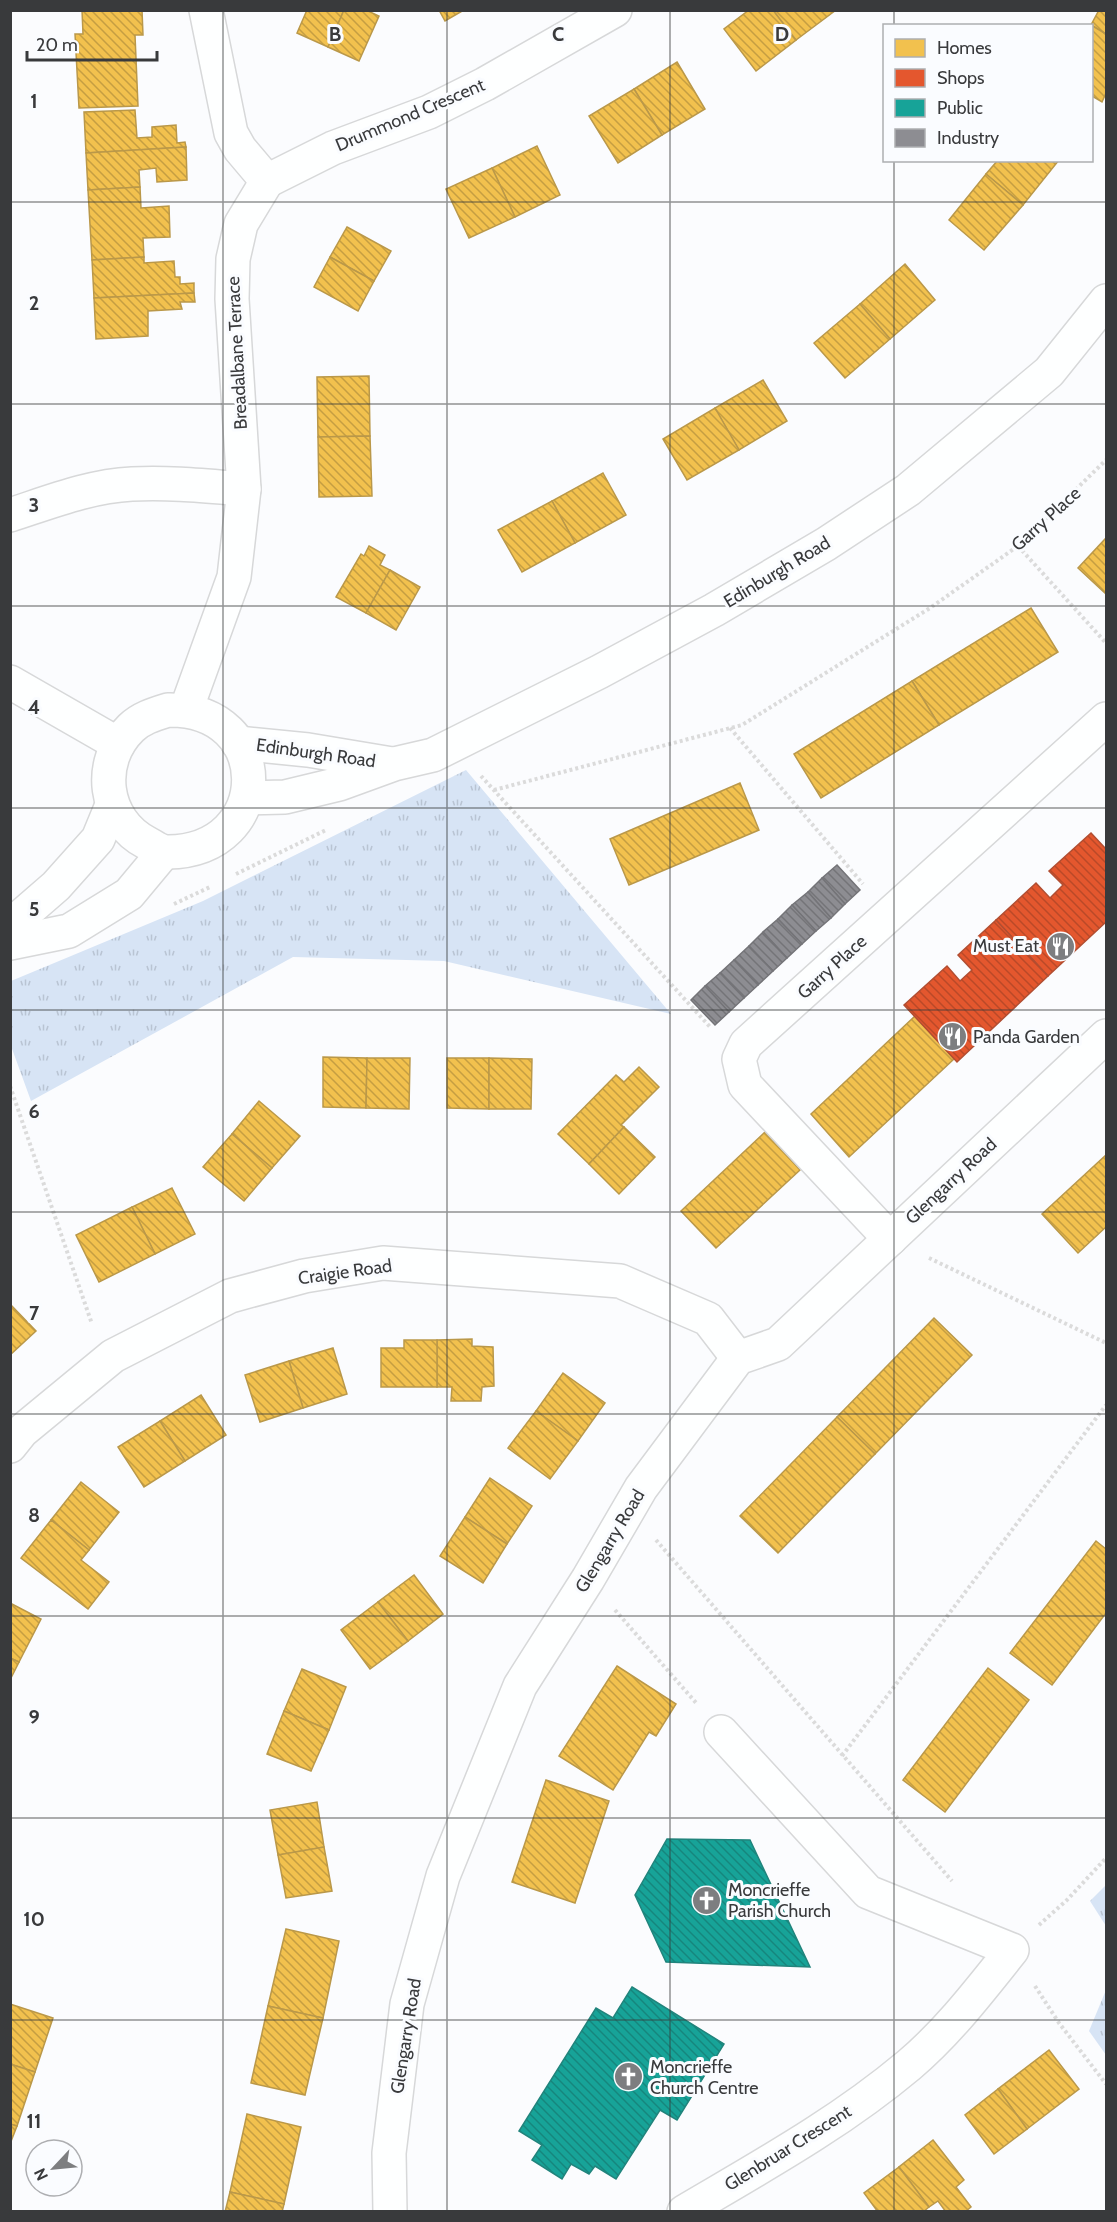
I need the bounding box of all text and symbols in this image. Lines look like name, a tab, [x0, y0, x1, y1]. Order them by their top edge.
text: B	[329, 22, 341, 46]
text: C	[552, 22, 564, 46]
text: D	[775, 22, 789, 46]
scale bar	[27, 24, 158, 62]
legend	[883, 24, 1093, 162]
text: 20 m	[36, 34, 78, 56]
text: Homes	[937, 37, 992, 59]
text: Shops	[937, 67, 985, 89]
street label: Drummond Crescent	[332, 74, 488, 156]
text: 1	[30, 89, 38, 113]
text: Public	[937, 97, 983, 119]
text: Industry	[937, 127, 999, 149]
street label: Breadalbane Terrace	[222, 276, 252, 430]
text: 2	[29, 291, 39, 315]
street label: Garry Place	[1007, 482, 1085, 556]
text: 3	[29, 493, 39, 517]
street label: Edinburgh Road	[720, 532, 834, 612]
text: 4	[28, 695, 40, 719]
street label: Edinburgh Road	[255, 734, 377, 772]
text: 5	[29, 897, 39, 921]
street label: Garry Place	[793, 930, 871, 1004]
restaurant icon: Must Eat	[1044, 930, 1076, 962]
place label: Must Eat	[973, 935, 1039, 957]
restaurant icon: Panda Garden	[936, 1021, 968, 1053]
place label: Panda Garden	[973, 1026, 1080, 1048]
text: 6	[28, 1099, 40, 1123]
street label: Glengarry Road	[901, 1133, 1001, 1229]
street label: Craigie Road	[297, 1255, 393, 1289]
text: 7	[29, 1301, 40, 1325]
street label: Glengarry Road	[571, 1485, 649, 1597]
text: 8	[28, 1503, 40, 1527]
text: 9	[28, 1705, 40, 1729]
place label: Moncrieffe Parish Church	[728, 1879, 831, 1922]
church icon: Moncrieffe Parish Church	[691, 1884, 723, 1916]
text: 10	[23, 1907, 45, 1931]
street label: Glengarry Road	[386, 1977, 426, 2095]
place label: Moncrieffe Church Centre	[650, 2056, 758, 2099]
church icon: Moncrieffe Church Centre	[613, 2061, 645, 2093]
street label: Glenbruar Crescent	[721, 2100, 855, 2196]
text: 11	[27, 2109, 41, 2133]
north arrow	[24, 2138, 84, 2198]
text: N	[30, 2165, 52, 2184]

